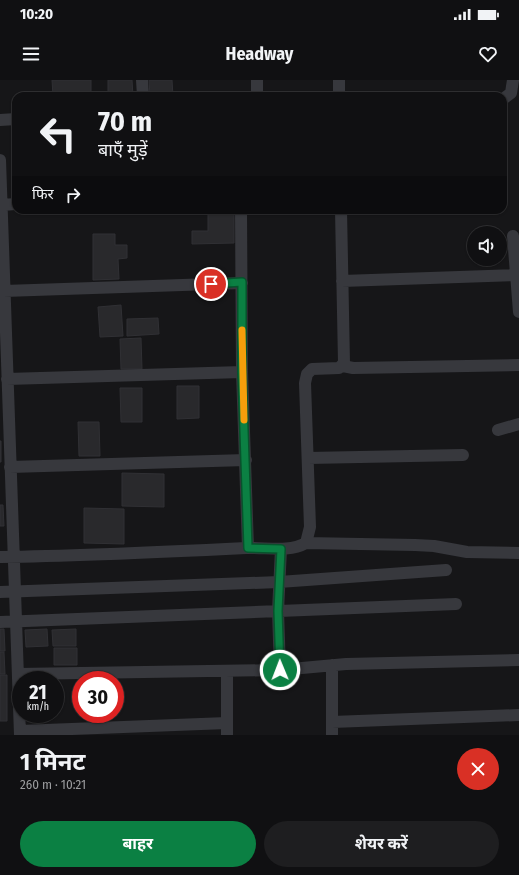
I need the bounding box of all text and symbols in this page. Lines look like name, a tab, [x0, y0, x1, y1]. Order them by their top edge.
text: 10:20	[20, 5, 53, 23]
icon: menu	[20, 43, 42, 65]
text: Headway	[226, 43, 293, 65]
icon: heart	[477, 43, 499, 65]
text: 70 m	[98, 105, 152, 138]
icon: left	[32, 108, 84, 160]
text: बाएँ मुड़ें	[98, 139, 148, 161]
icon: right	[62, 184, 84, 206]
text: फिर	[32, 185, 54, 203]
map controls	[467, 226, 507, 266]
button: sound	[467, 226, 507, 266]
pin	[194, 267, 228, 301]
icon: arrive	[200, 273, 222, 295]
position arrow	[259, 649, 301, 691]
speed limit sign: 30	[72, 671, 124, 723]
text: 21	[29, 680, 47, 704]
text: km/h	[27, 701, 49, 713]
text: 1 मिनट	[20, 748, 86, 776]
button: close	[457, 748, 499, 790]
text: 260 m · 10:21	[20, 777, 86, 792]
button: बाहर	[20, 821, 256, 867]
button: शेयर करें	[264, 821, 499, 867]

